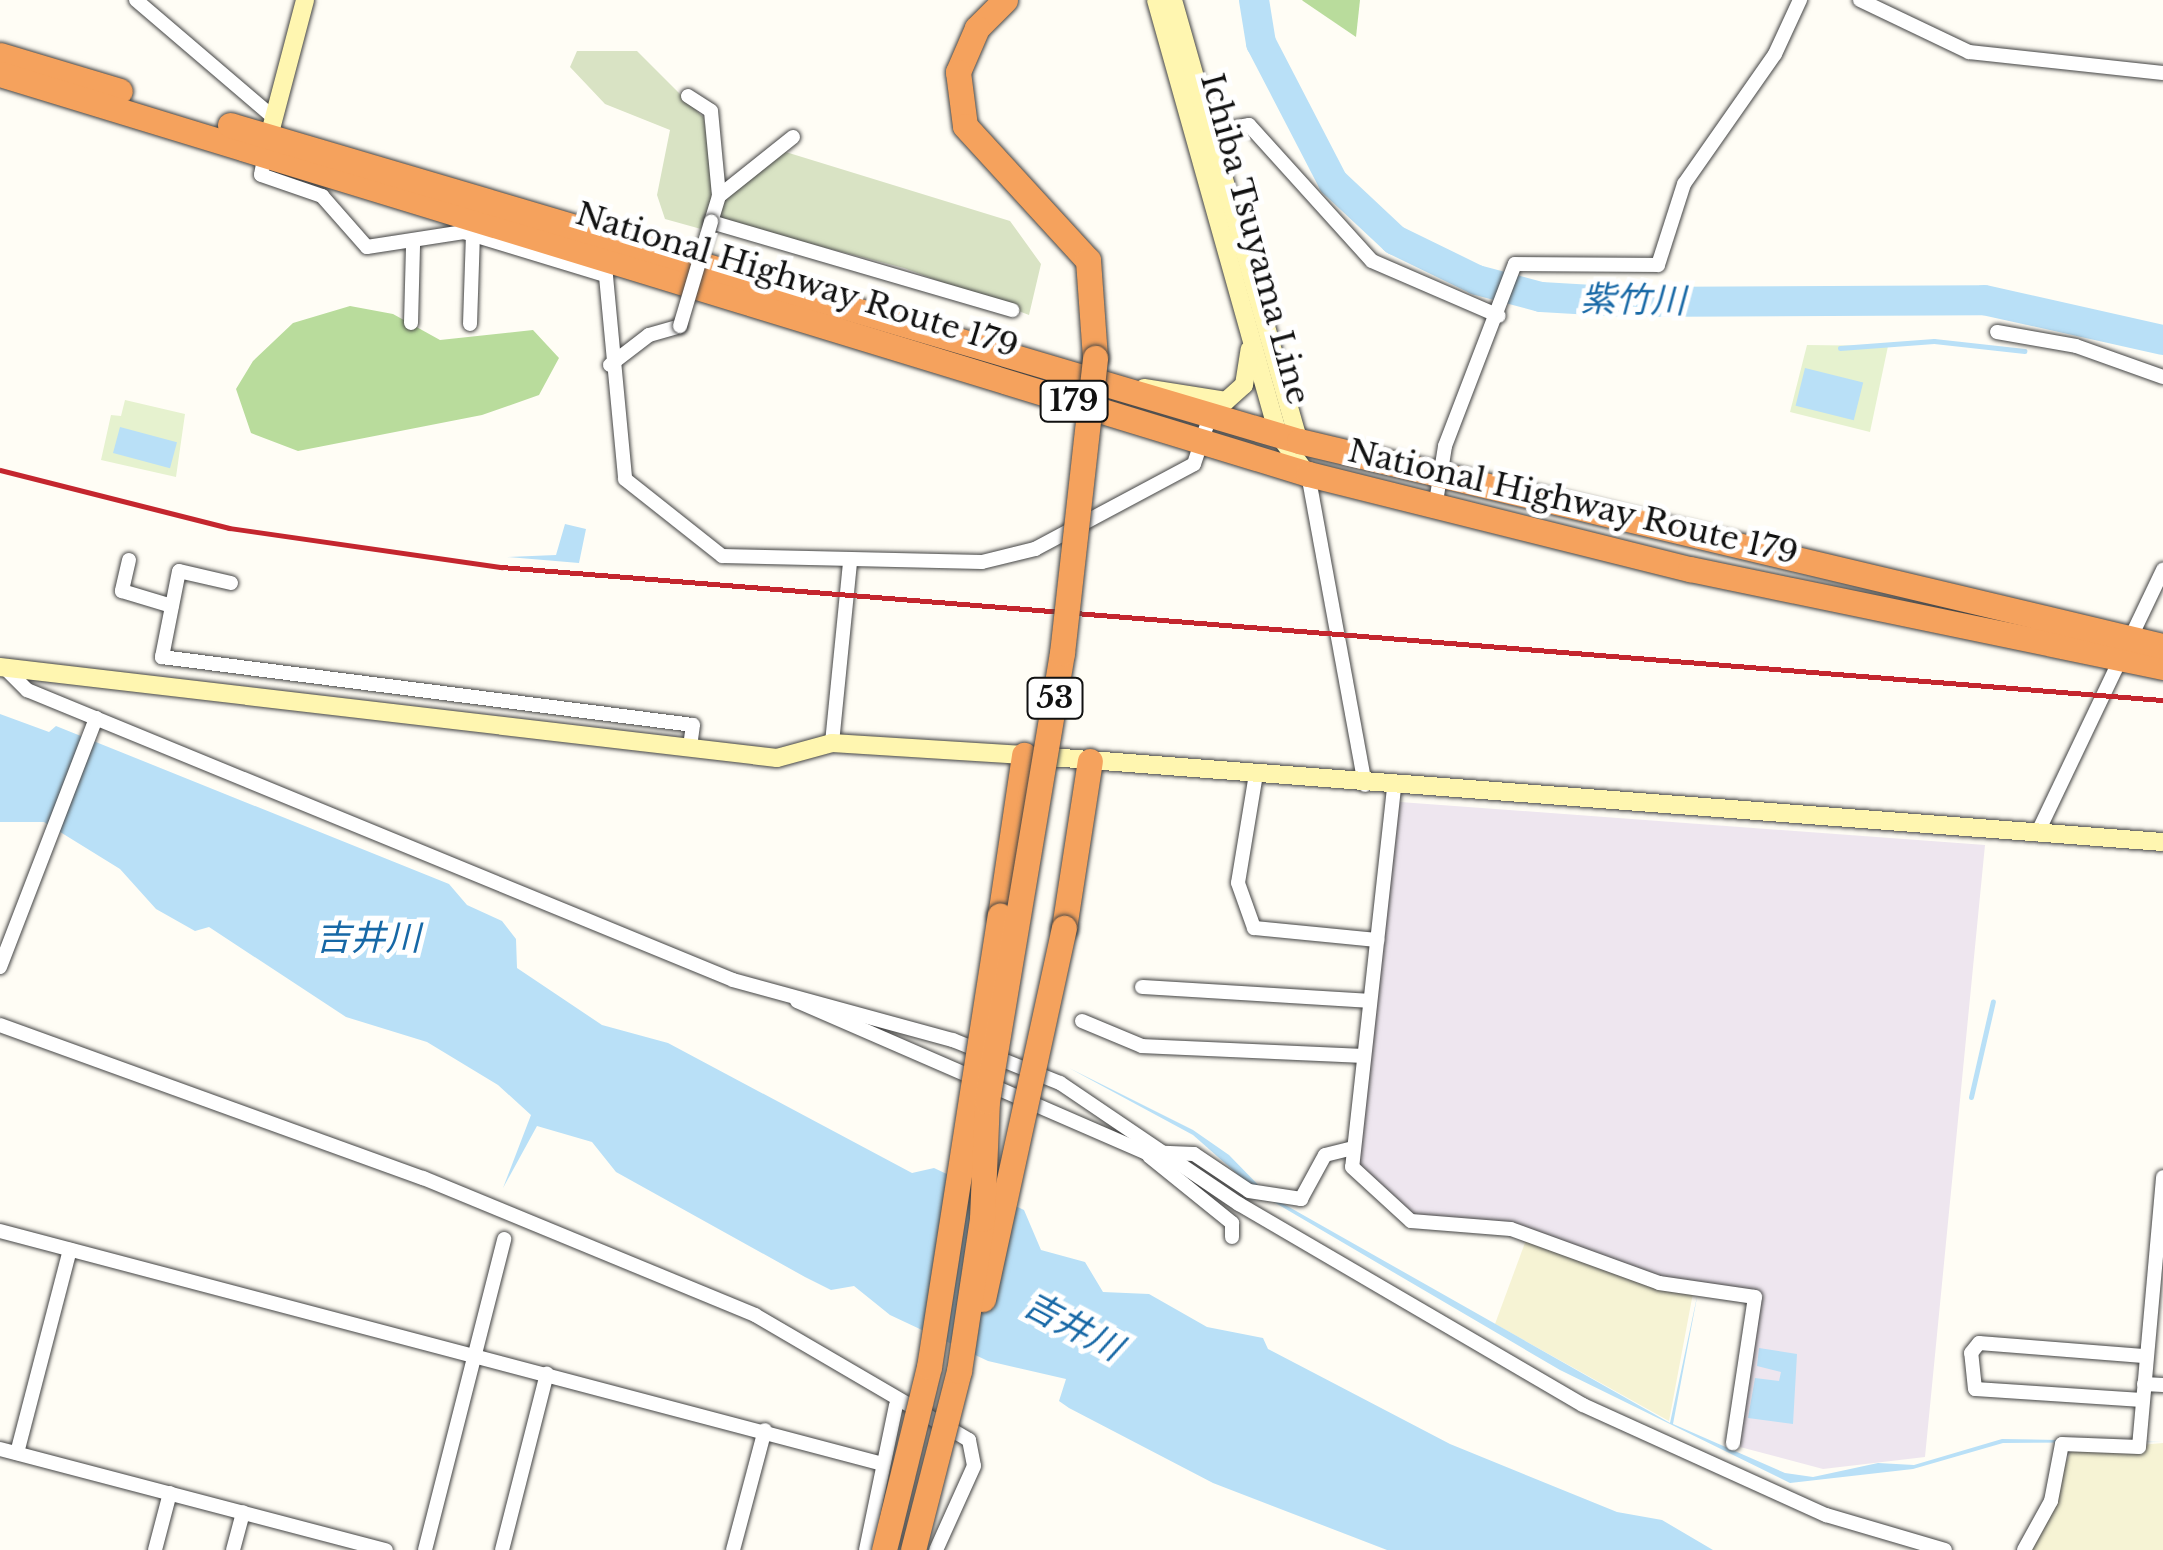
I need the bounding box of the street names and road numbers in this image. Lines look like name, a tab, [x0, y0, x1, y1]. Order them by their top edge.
street label: Ichiba Tsuyama Line	[1192, 69, 1318, 409]
street label: National Highway Route 179	[571, 194, 1023, 366]
road number: 179	[1039, 376, 1109, 426]
street label: National Highway Route 179	[1344, 431, 1802, 573]
road number: 53	[1025, 673, 1085, 723]

